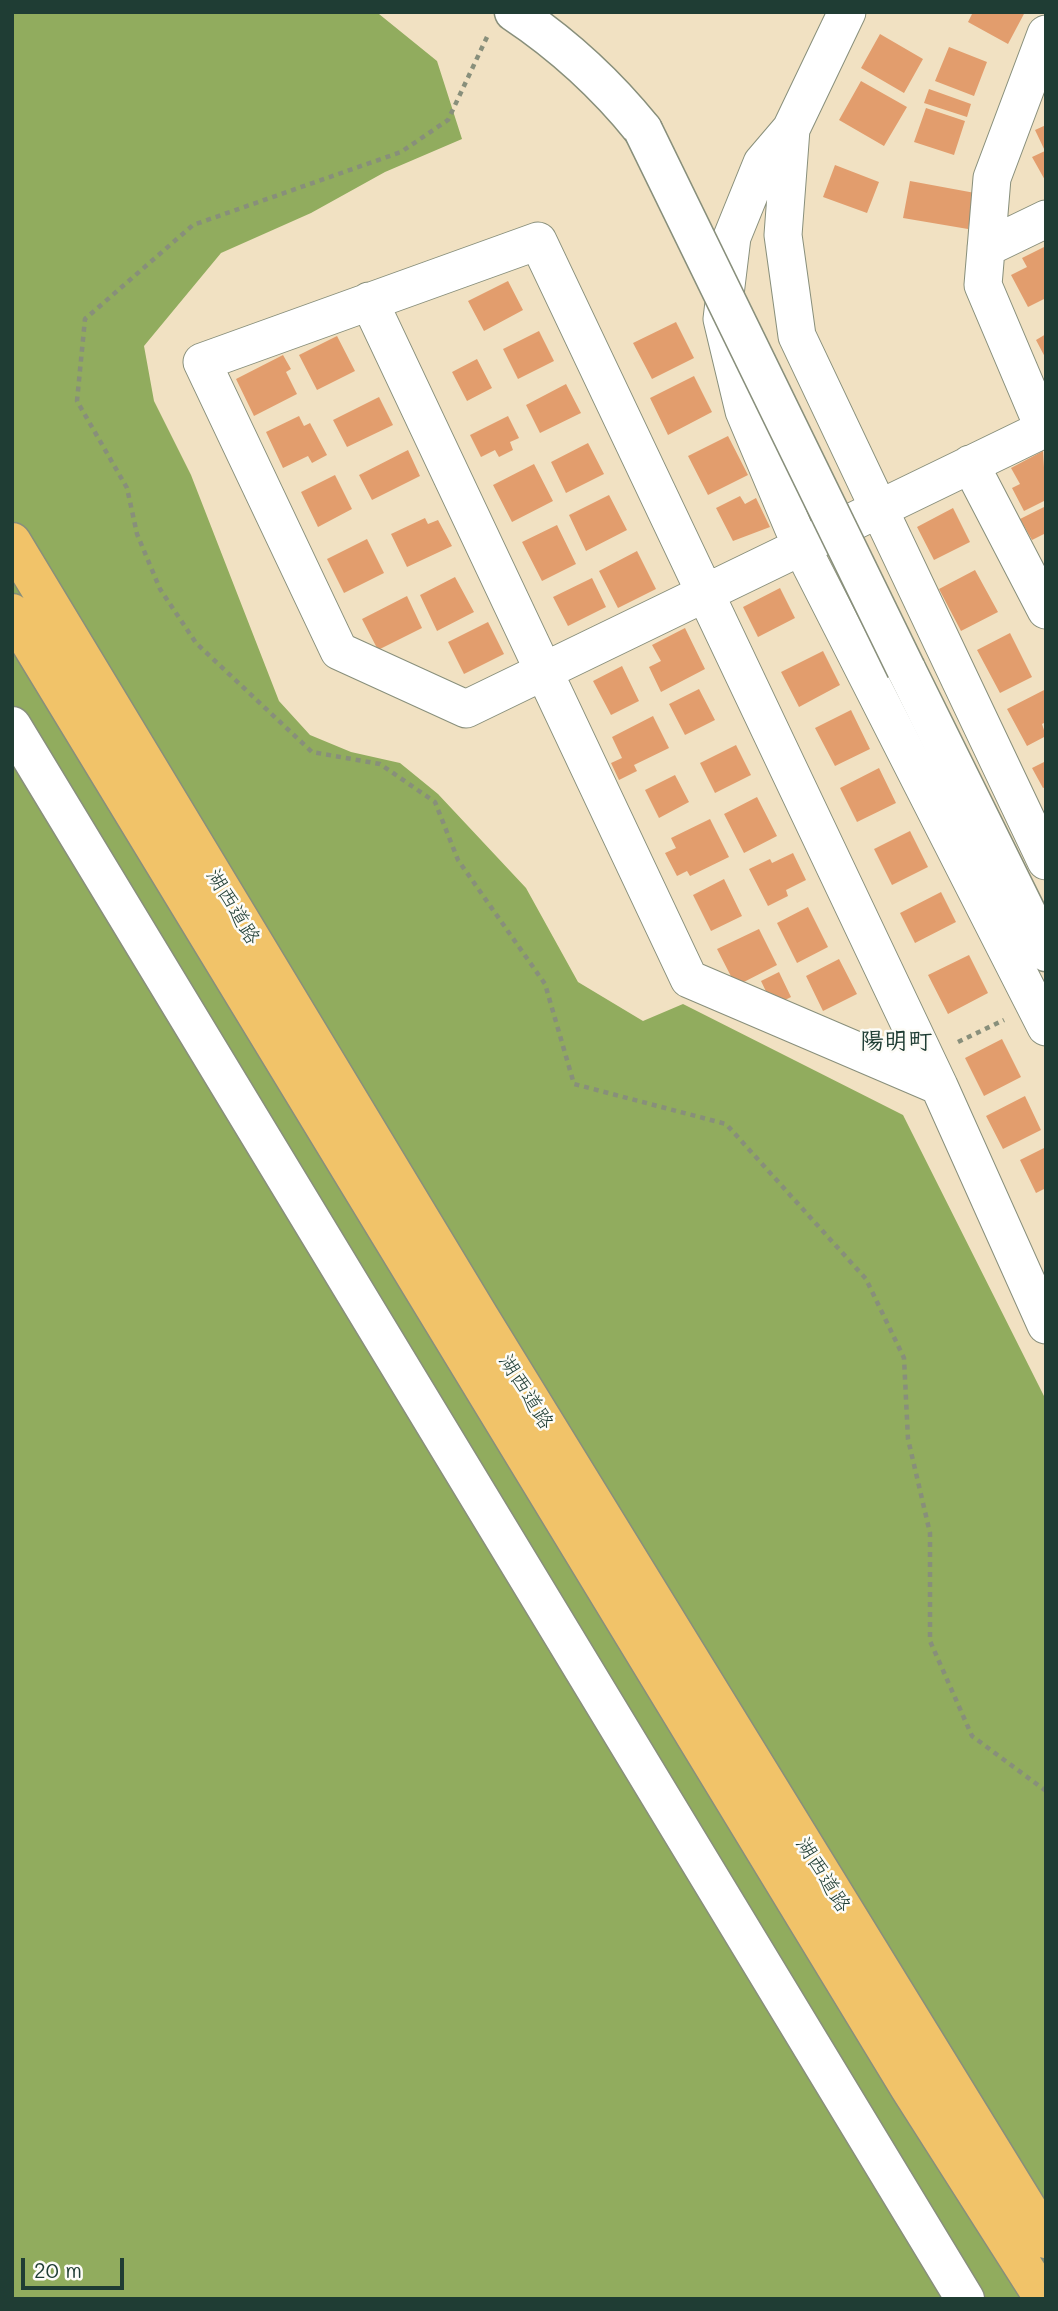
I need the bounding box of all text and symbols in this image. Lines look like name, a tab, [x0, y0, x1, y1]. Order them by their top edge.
street label: 湖西道路	[201, 865, 265, 949]
district label: 陽明町	[860, 1028, 932, 1056]
street label: 湖西道路	[493, 1350, 559, 1434]
street label: 湖西道路	[790, 1833, 856, 1917]
scale bar	[24, 2244, 128, 2288]
text: 20 m	[34, 2256, 82, 2283]

